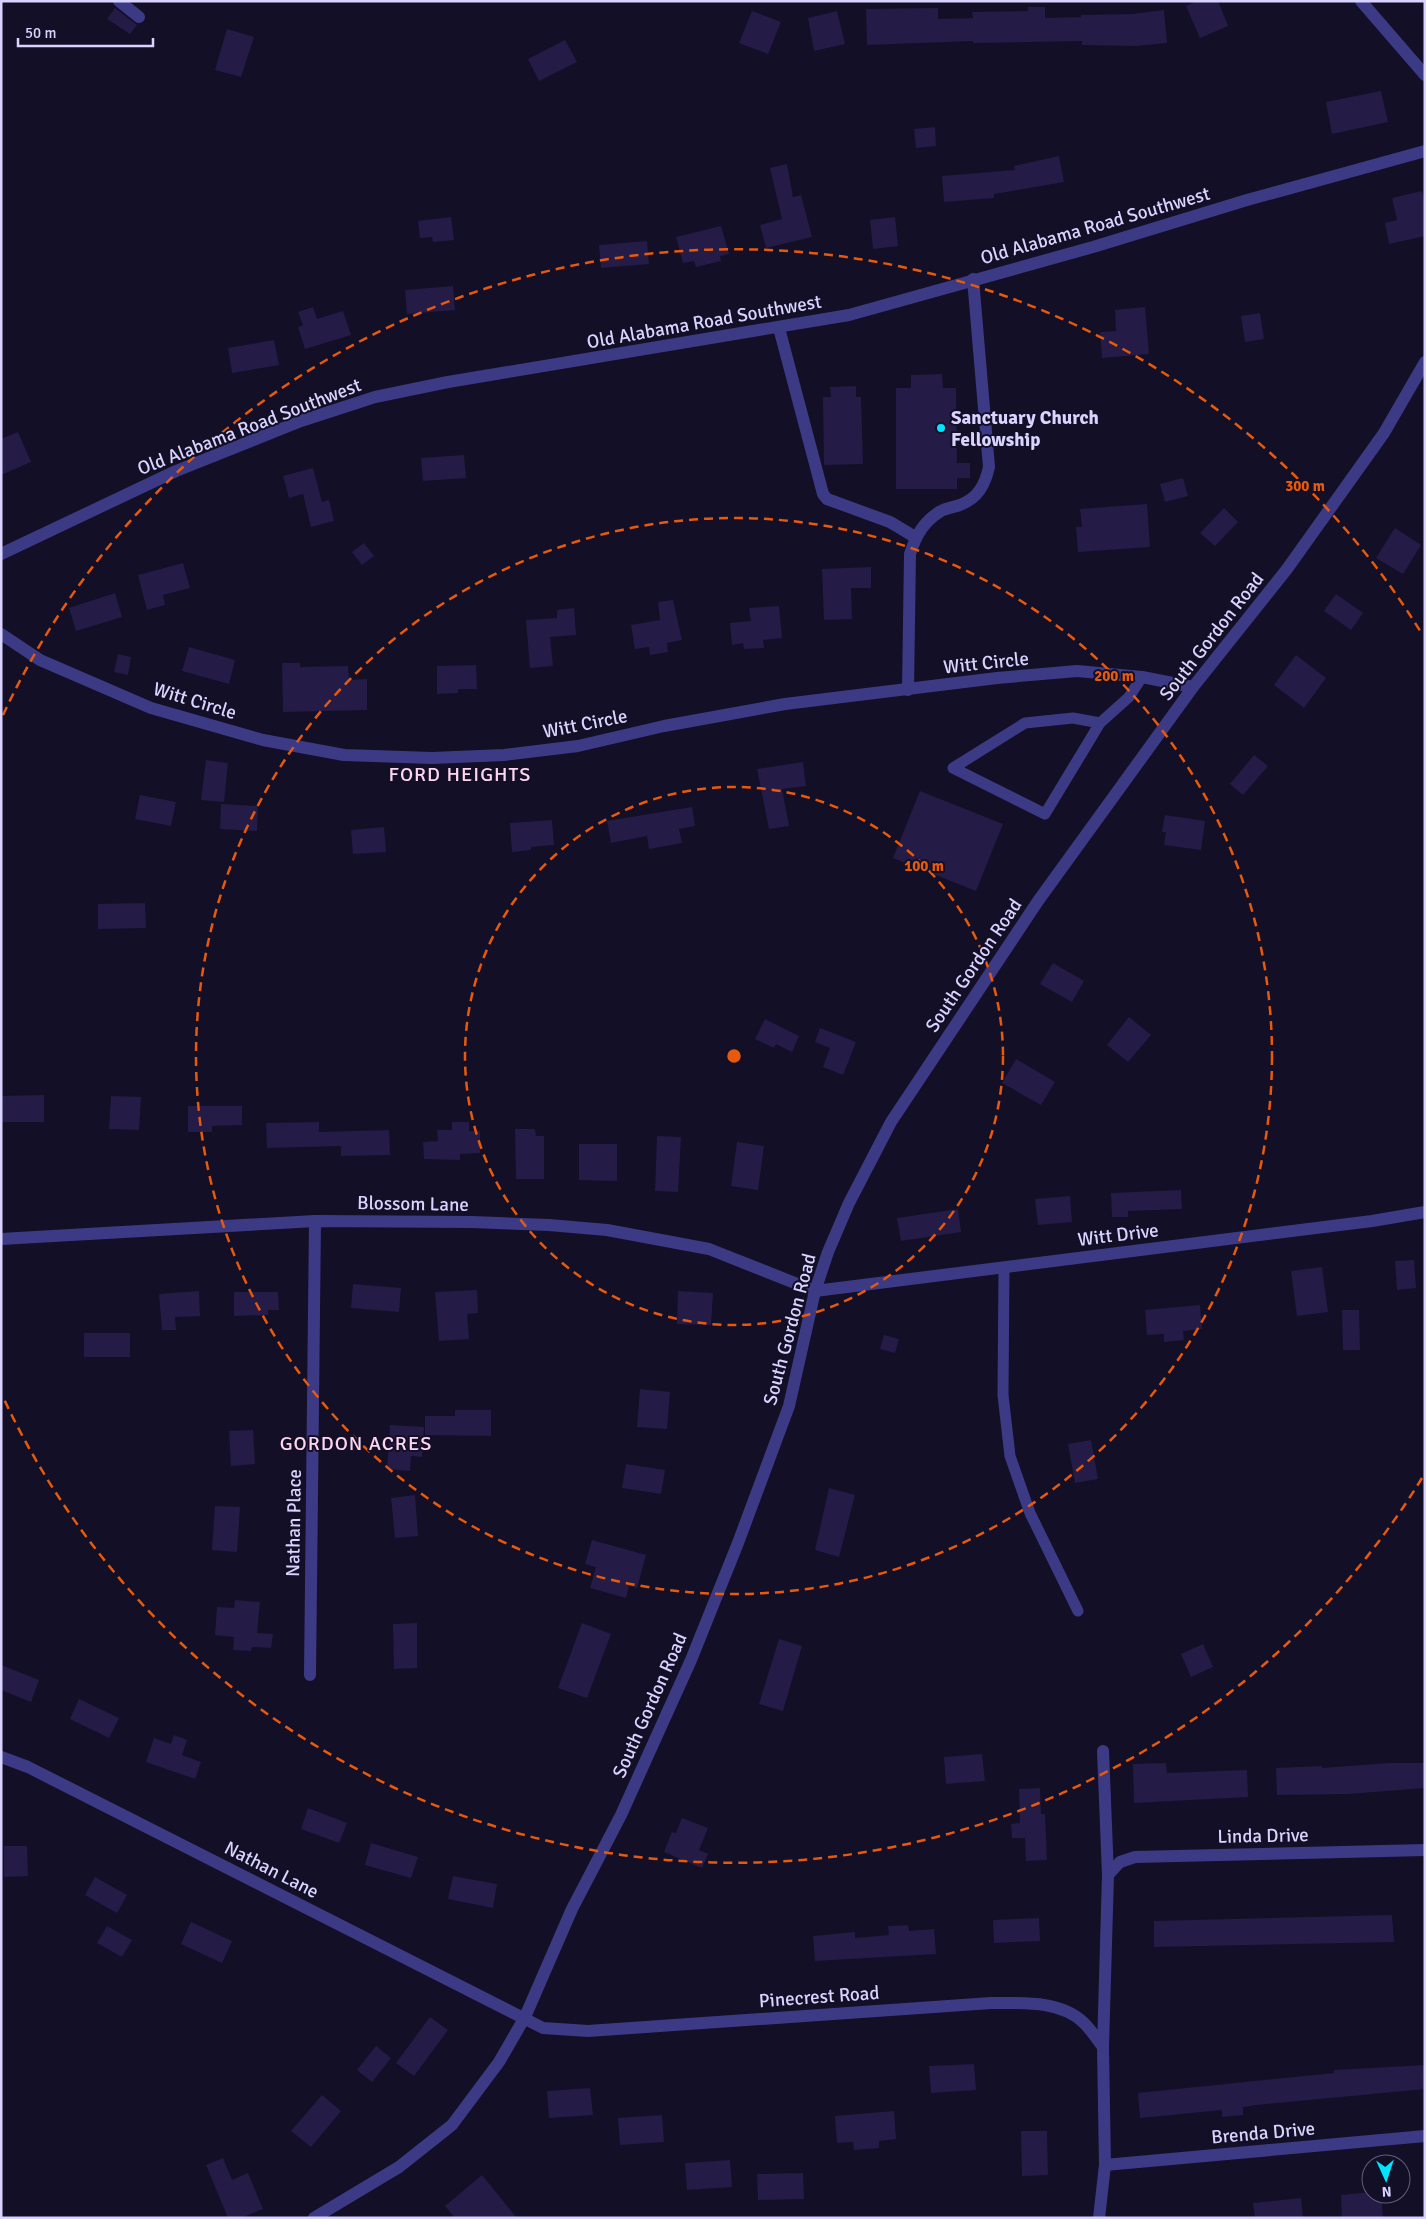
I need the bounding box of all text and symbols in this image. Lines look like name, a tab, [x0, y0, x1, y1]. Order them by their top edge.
scale bar	[18, 15, 152, 47]
text: 50 m	[25, 24, 56, 42]
street label: Old Alabama Road Southwest	[978, 182, 1213, 270]
street label: Old Alabama Road Southwest	[585, 289, 824, 354]
street label: Old Alabama Road Southwest	[134, 373, 365, 481]
place label: Sanctuary Church Fellowship	[951, 406, 1099, 452]
marker: Sanctuary Church Fellowship	[935, 422, 947, 434]
text: 300 m	[1285, 477, 1325, 495]
street label: South Gordon Road	[1154, 568, 1269, 705]
street label: Witt Circle	[942, 647, 1030, 679]
text: 200 m	[1094, 667, 1134, 685]
street label: Witt Circle	[150, 677, 239, 725]
street label: Witt Circle	[541, 704, 630, 744]
district label: FORD HEIGHTS	[389, 762, 531, 787]
text: 100 m	[904, 857, 944, 875]
street label: South Gordon Road	[920, 894, 1027, 1037]
centre of rings	[725, 1047, 743, 1065]
street label: Blossom Lane	[357, 1191, 469, 1217]
street label: Witt Drive	[1076, 1218, 1160, 1252]
street label: South Gordon Road	[758, 1251, 822, 1408]
district label: GORDON ACRES	[280, 1431, 432, 1456]
street label: Nathan Place	[281, 1469, 307, 1577]
street label: South Gordon Road	[607, 1629, 693, 1782]
street label: Linda Drive	[1217, 1823, 1309, 1849]
street label: Nathan Lane	[220, 1836, 323, 1904]
street label: Pinecrest Road	[758, 1981, 880, 2013]
street label: Brenda Drive	[1210, 2117, 1316, 2149]
north arrow	[1361, 2154, 1411, 2204]
text: N	[1381, 2183, 1392, 2200]

